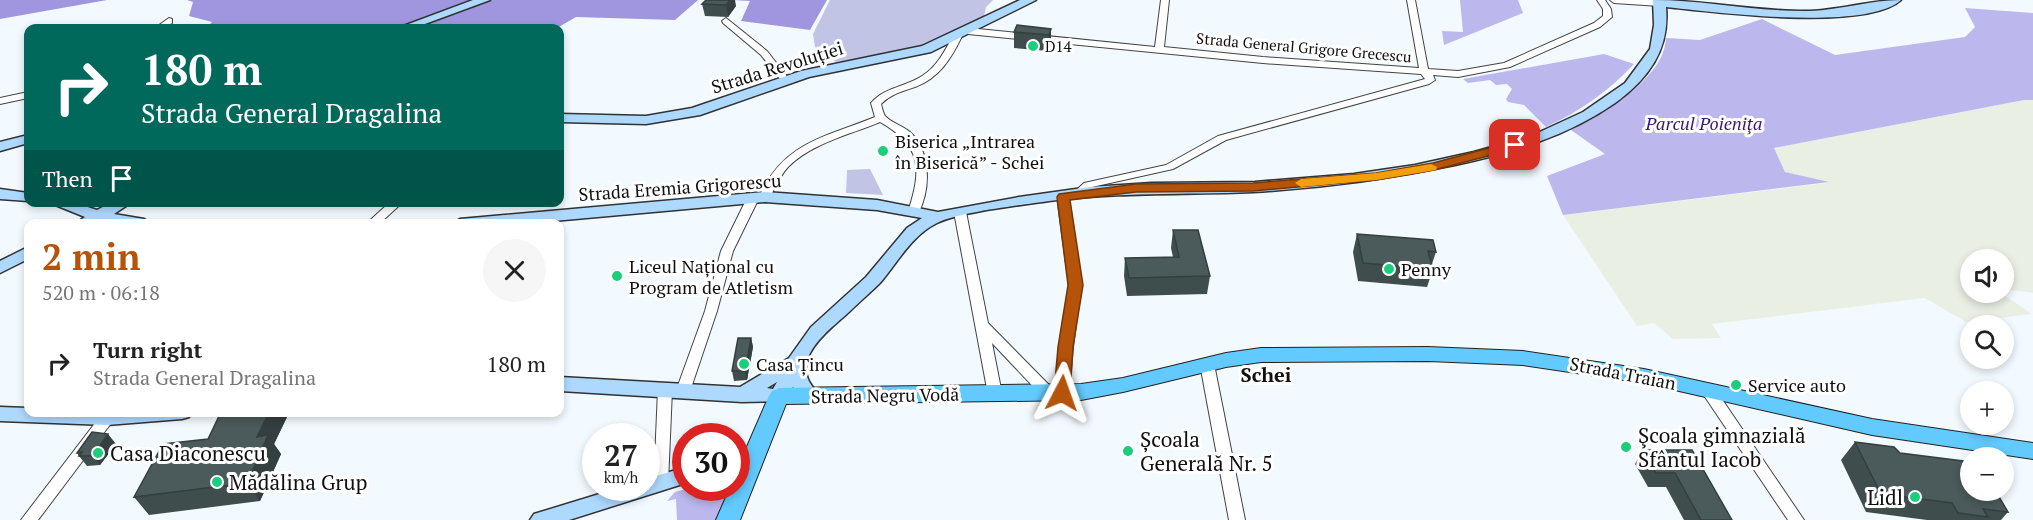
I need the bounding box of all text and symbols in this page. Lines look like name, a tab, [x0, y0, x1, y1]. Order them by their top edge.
street label: Strada General Grigore Grecescu	[1196, 28, 1413, 66]
street label: Strada Revoluției	[708, 36, 846, 98]
place label: D14	[1045, 36, 1072, 56]
marker: D14	[1026, 39, 1040, 53]
text: 180 m	[141, 41, 262, 97]
icon: right	[42, 48, 120, 126]
text: Strada General Dragalina	[141, 95, 442, 131]
park label: Parcul Poieniţa	[1645, 111, 1762, 135]
pin	[1489, 119, 1540, 170]
icon: arrive	[1498, 128, 1531, 161]
place label: Biserica „Intrarea în Biserică” - Schei	[895, 129, 1044, 174]
marker: Biserica „Intrarea în Biserică” - Schei	[876, 144, 890, 158]
icon: arrive	[105, 162, 138, 195]
text: Then	[42, 164, 93, 193]
street label: Strada Eremia Grigorescu	[578, 168, 782, 206]
text: 2 min	[42, 233, 140, 280]
button: close	[483, 239, 546, 302]
map controls	[1960, 249, 2014, 501]
button: sound	[1960, 249, 2014, 303]
place label: Liceul Național cu Program de Atletism	[629, 254, 793, 299]
place label: Penny	[1401, 257, 1452, 281]
marker: Penny	[1382, 262, 1396, 276]
marker: Liceul Național cu Program de Atletism	[610, 269, 624, 283]
text: 520 m · 06:18	[42, 279, 160, 306]
button: search	[1960, 315, 2014, 369]
text: Turn right	[93, 335, 202, 364]
icon: right	[42, 347, 75, 380]
text: 180 m	[486, 349, 546, 378]
street label: Strada Traian	[1568, 351, 1678, 395]
place label: Casa Țincu	[756, 352, 844, 376]
marker: Casa Țincu	[737, 357, 751, 371]
position arrow	[1030, 361, 1094, 425]
district label: Schei	[1240, 361, 1292, 388]
text: Strada General Dragalina	[93, 364, 316, 391]
place label: Service auto	[1748, 373, 1846, 397]
marker: Service auto	[1729, 378, 1743, 392]
button: +	[1960, 381, 2014, 435]
street label: Strada Negru Vodă	[811, 382, 959, 408]
place label: Şcoala gimnazială Sfântul Iacob	[1638, 421, 1806, 473]
speed limit sign: 30	[672, 423, 750, 501]
place label: Școala Generală Nr. 5	[1140, 425, 1273, 477]
text: 27	[604, 435, 638, 475]
place label: Casa Diaconescu	[110, 439, 266, 467]
marker: Şcoala gimnazială Sfântul Iacob	[1619, 440, 1633, 454]
marker: Școala Generală Nr. 5	[1121, 444, 1135, 458]
marker: Casa Diaconescu	[91, 446, 105, 460]
button: −	[1960, 447, 2014, 501]
text: km/h	[604, 467, 638, 487]
place label: Mădălina Grup	[229, 468, 367, 496]
marker: Mădălina Grup	[210, 475, 224, 489]
place label: Lidl	[1867, 483, 1903, 511]
marker: Lidl	[1908, 490, 1922, 504]

